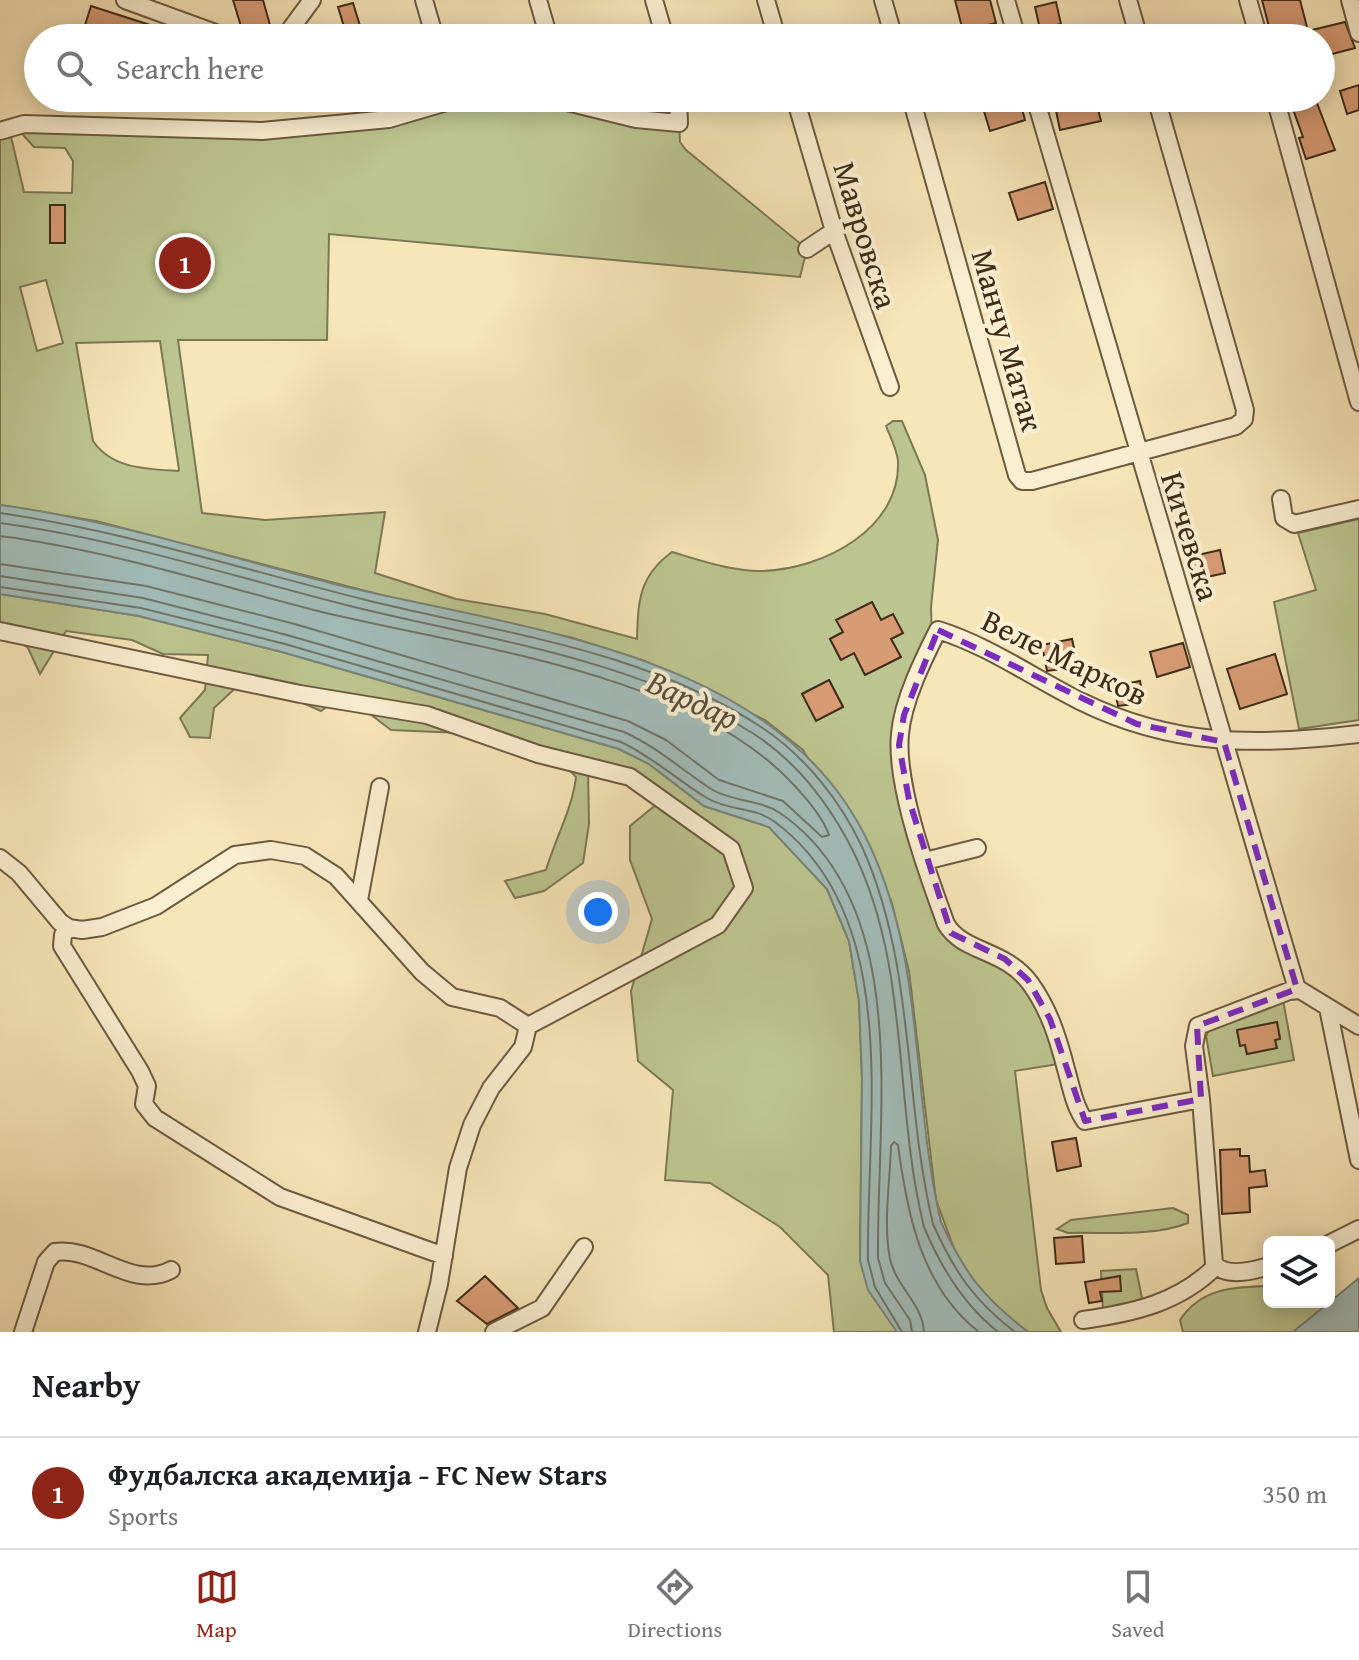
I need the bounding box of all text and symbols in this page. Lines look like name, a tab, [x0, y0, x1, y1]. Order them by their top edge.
search box	[24, 24, 1335, 112]
icon: search	[52, 46, 96, 90]
text: Search here	[116, 46, 264, 90]
street label: Мавровска	[821, 156, 911, 315]
pin: 1	[159, 233, 211, 293]
street label: Манчу Матак	[960, 244, 1056, 437]
street label: Кичевска	[1149, 466, 1233, 607]
street label: Веле Марков	[974, 597, 1156, 717]
water label: Вардар	[638, 656, 747, 741]
your location	[578, 892, 618, 932]
map controls	[1263, 1236, 1335, 1308]
button: layers	[1263, 1236, 1335, 1308]
text: Nearby	[32, 1360, 141, 1409]
text: Фудбалска академија - FC New Stars	[108, 1452, 607, 1496]
text: 1	[51, 1474, 65, 1513]
text: 350 m	[1262, 1474, 1327, 1513]
text: Sports	[108, 1496, 178, 1535]
tab: Map	[195, 1565, 239, 1645]
tab: Directions	[628, 1565, 722, 1645]
tab: Saved	[1111, 1565, 1164, 1645]

